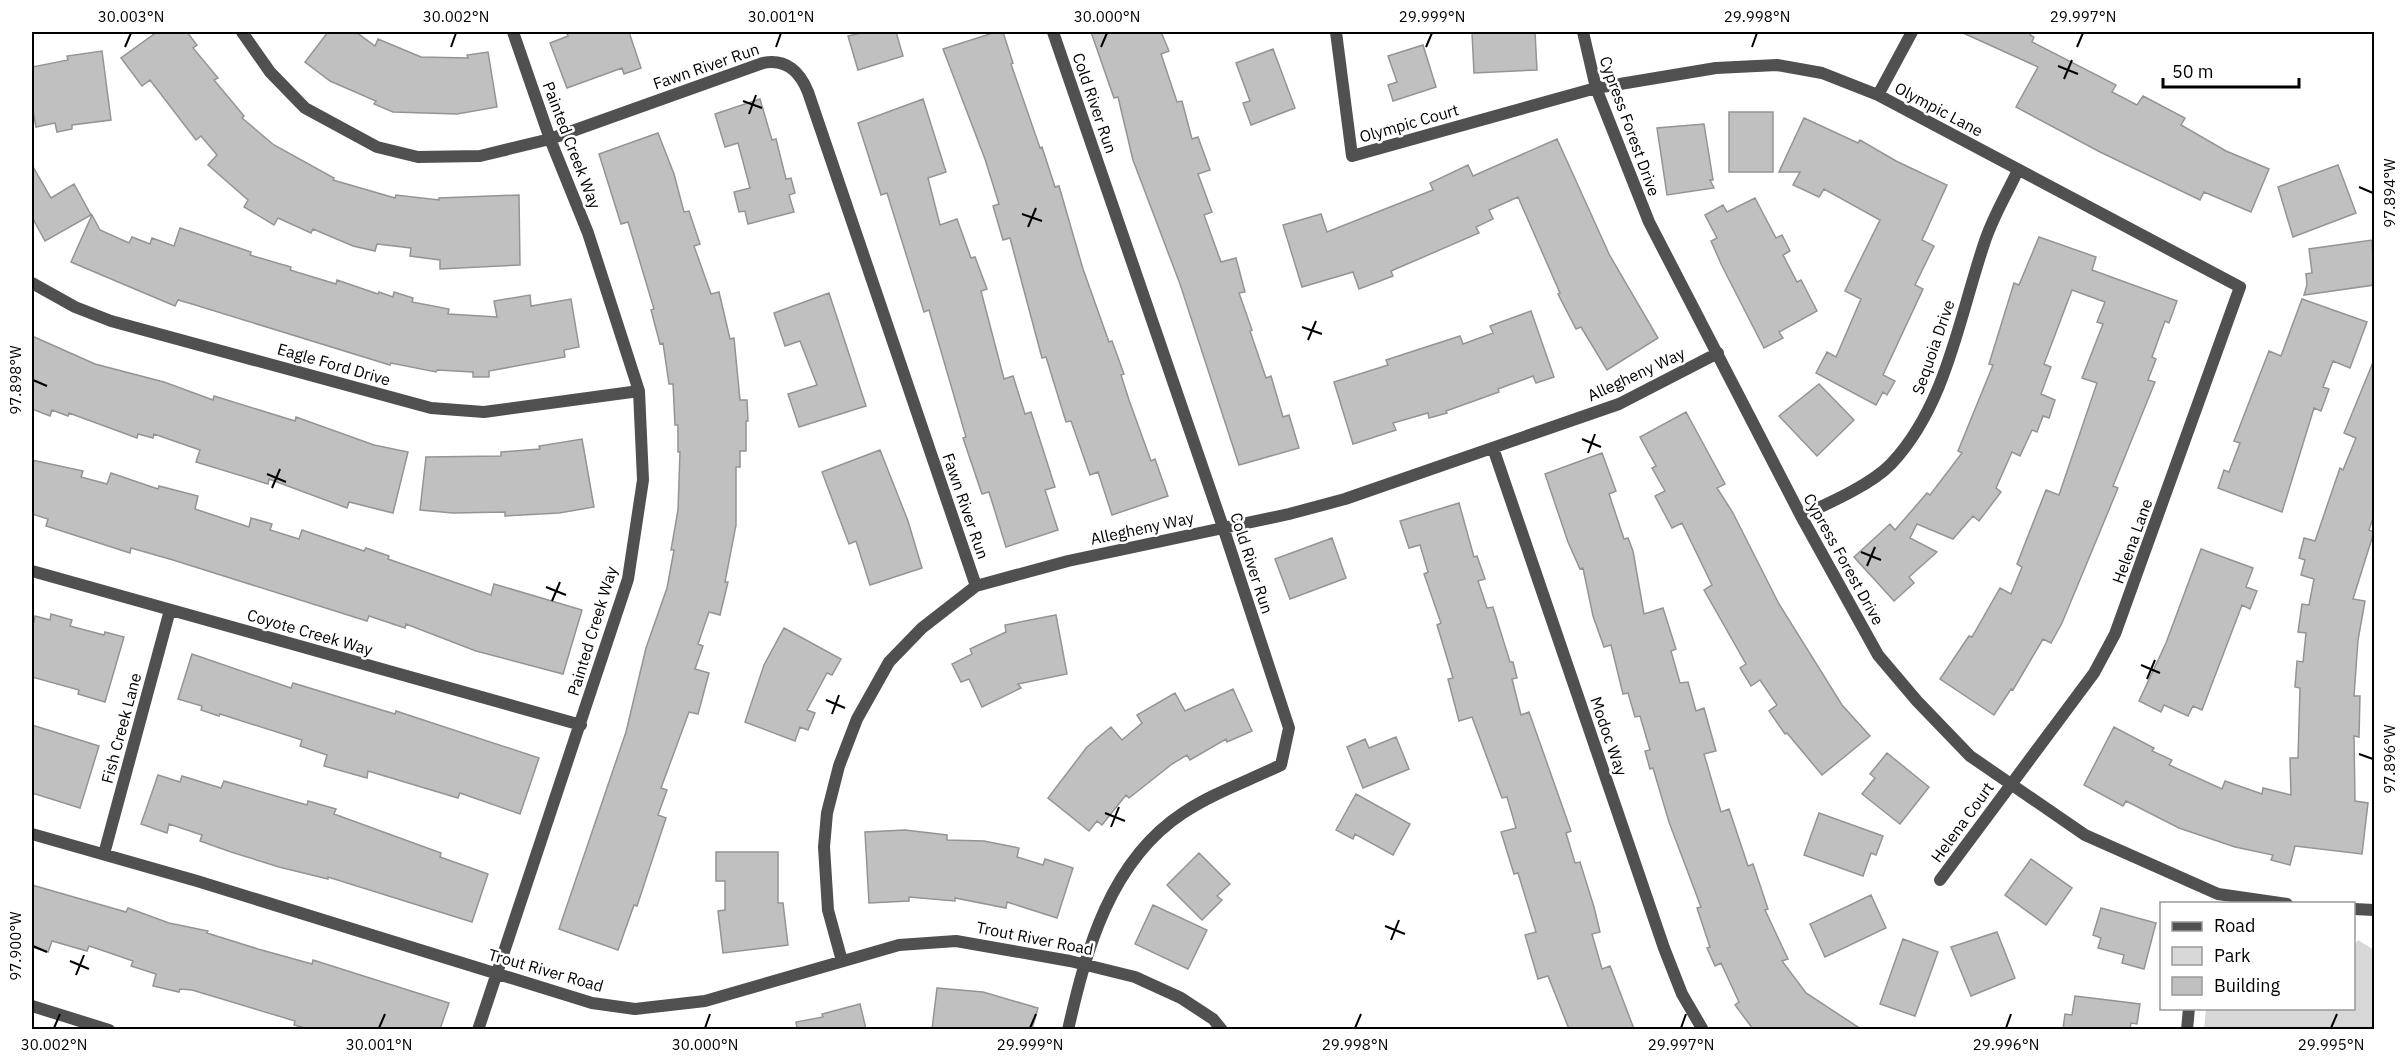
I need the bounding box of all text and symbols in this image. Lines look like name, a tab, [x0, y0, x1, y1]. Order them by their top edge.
text: 30.003°N	[98, 7, 164, 26]
text: 30.002°N	[423, 7, 489, 26]
text: 30.001°N	[748, 7, 814, 26]
text: 30.000°N	[1074, 7, 1140, 26]
text: 29.999°N	[1399, 7, 1465, 26]
text: 29.998°N	[1724, 7, 1790, 26]
text: 29.997°N	[2050, 7, 2116, 26]
street label: Fawn River Run	[650, 39, 762, 93]
street label: Cold River Run	[1068, 50, 1122, 156]
scale bar	[2163, 51, 2300, 89]
street label: Cypress Forest Drive	[1595, 53, 1665, 199]
text: 50 m	[2172, 60, 2214, 83]
street label: Olympic Lane	[1891, 77, 1987, 141]
street label: Painted Creek Way	[539, 79, 605, 211]
street label: Olympic Court	[1357, 99, 1461, 147]
text: 97.894°W	[2380, 158, 2399, 228]
street label: Sequoia Drive	[1907, 297, 1959, 397]
street label: Eagle Ford Drive	[275, 338, 393, 390]
street label: Allegheny Way	[1584, 343, 1688, 405]
text: 97.898°W	[6, 345, 25, 415]
street label: Fawn River Run	[939, 450, 993, 562]
street label: Cypress Forest Drive	[1800, 490, 1889, 628]
street label: Helena Lane	[2107, 496, 2157, 586]
street label: Allegheny Way	[1088, 507, 1196, 549]
street label: Cold River Run	[1226, 510, 1278, 616]
street label: Painted Creek Way	[563, 564, 621, 698]
street label: Coyote Creek Way	[245, 604, 375, 660]
street label: Fish Creek Lane	[97, 670, 145, 785]
street label: Modoc Way	[1586, 694, 1632, 778]
text: 97.896°W	[2380, 724, 2399, 794]
street label: Helena Court	[1926, 778, 1998, 866]
legend	[2160, 902, 2355, 1010]
text: 97.900°W	[6, 911, 25, 981]
text: Road	[2214, 914, 2255, 937]
street label: Trout River Road	[975, 917, 1095, 959]
street label: Trout River Road	[486, 944, 606, 996]
text: Park	[2214, 944, 2251, 967]
text: Building	[2214, 974, 2281, 997]
text: 30.002°N	[21, 1035, 87, 1054]
text: 30.001°N	[346, 1035, 412, 1054]
text: 30.000°N	[672, 1035, 738, 1054]
text: 29.999°N	[997, 1035, 1063, 1054]
text: 29.998°N	[1322, 1035, 1388, 1054]
text: 29.997°N	[1648, 1035, 1714, 1054]
text: 29.996°N	[1973, 1035, 2039, 1054]
text: 29.995°N	[2298, 1035, 2364, 1054]

